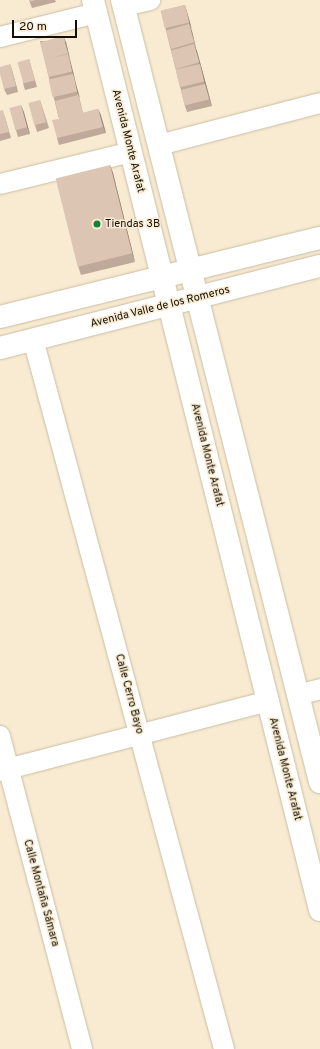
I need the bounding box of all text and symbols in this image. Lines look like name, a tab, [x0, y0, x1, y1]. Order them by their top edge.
scale bar	[14, 12, 79, 38]
text: 20 m	[19, 19, 47, 35]
street label: Avenida Monte Arafat	[109, 88, 147, 194]
place label: Tiendas 3B	[105, 217, 160, 231]
marker: Tiendas 3B	[92, 219, 102, 229]
street label: Avenida Valle de los Romeros	[89, 283, 231, 331]
street label: Avenida Monte Arafat	[188, 402, 226, 508]
street label: Calle Cerro Bayo	[112, 653, 146, 735]
street label: Avenida Monte Arafat	[266, 716, 304, 822]
street label: Calle Montaña Sámara	[20, 838, 62, 948]

